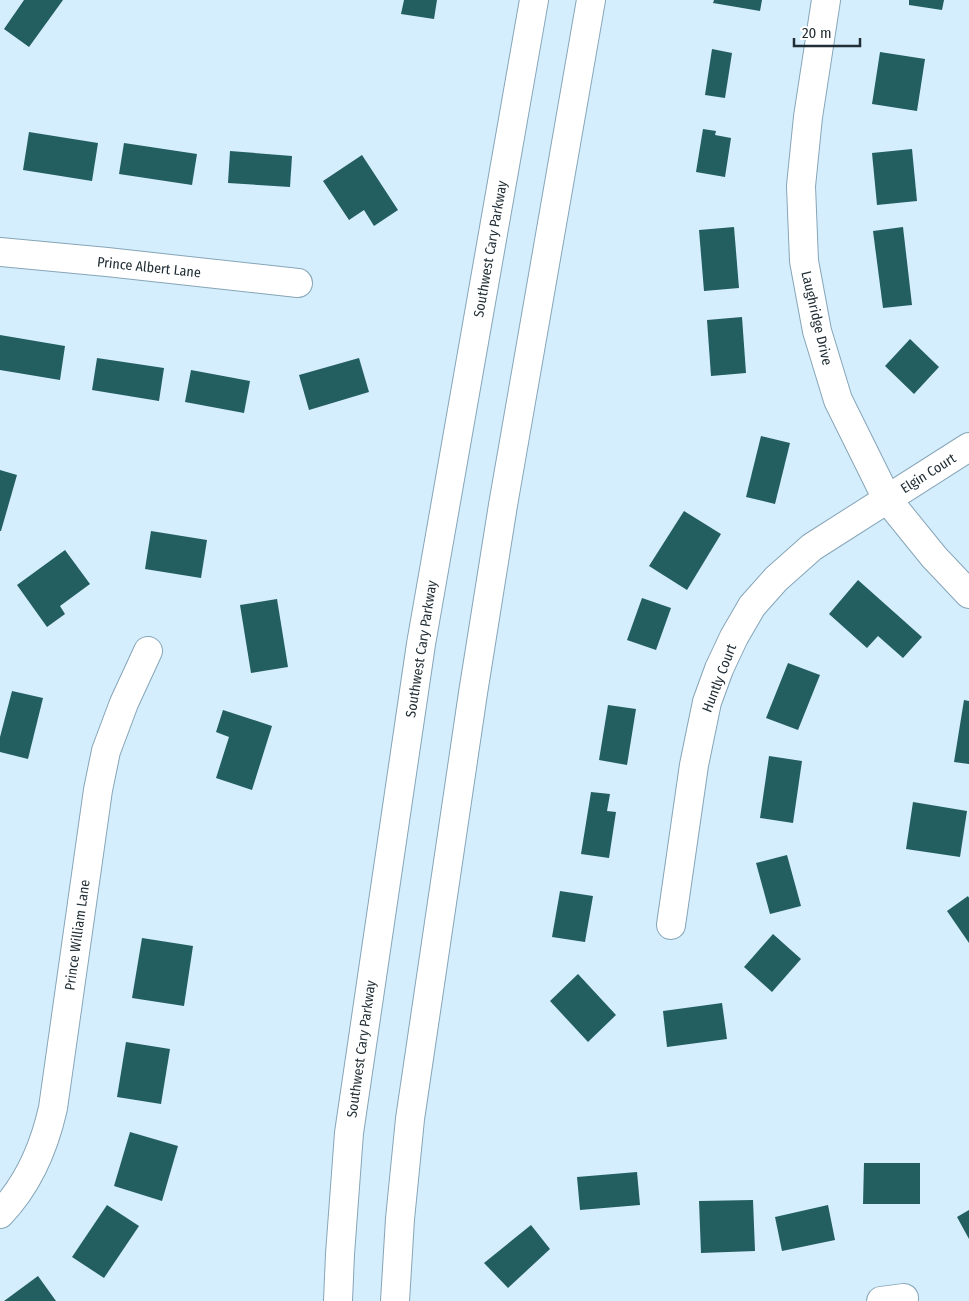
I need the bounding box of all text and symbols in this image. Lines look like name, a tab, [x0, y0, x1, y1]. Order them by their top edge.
scale bar	[794, 15, 860, 47]
text: 20 m	[802, 24, 832, 42]
street label: Southwest Cary Parkway	[470, 179, 511, 319]
street label: Prince Albert Lane	[96, 254, 202, 281]
street label: Laughridge Drive	[797, 269, 836, 367]
street label: Elgin Court	[898, 450, 959, 497]
street label: Southwest Cary Parkway	[402, 579, 441, 719]
street label: Huntly Court	[699, 641, 740, 715]
street label: Prince William Lane	[61, 878, 94, 992]
street label: Southwest Cary Parkway	[343, 979, 380, 1119]

